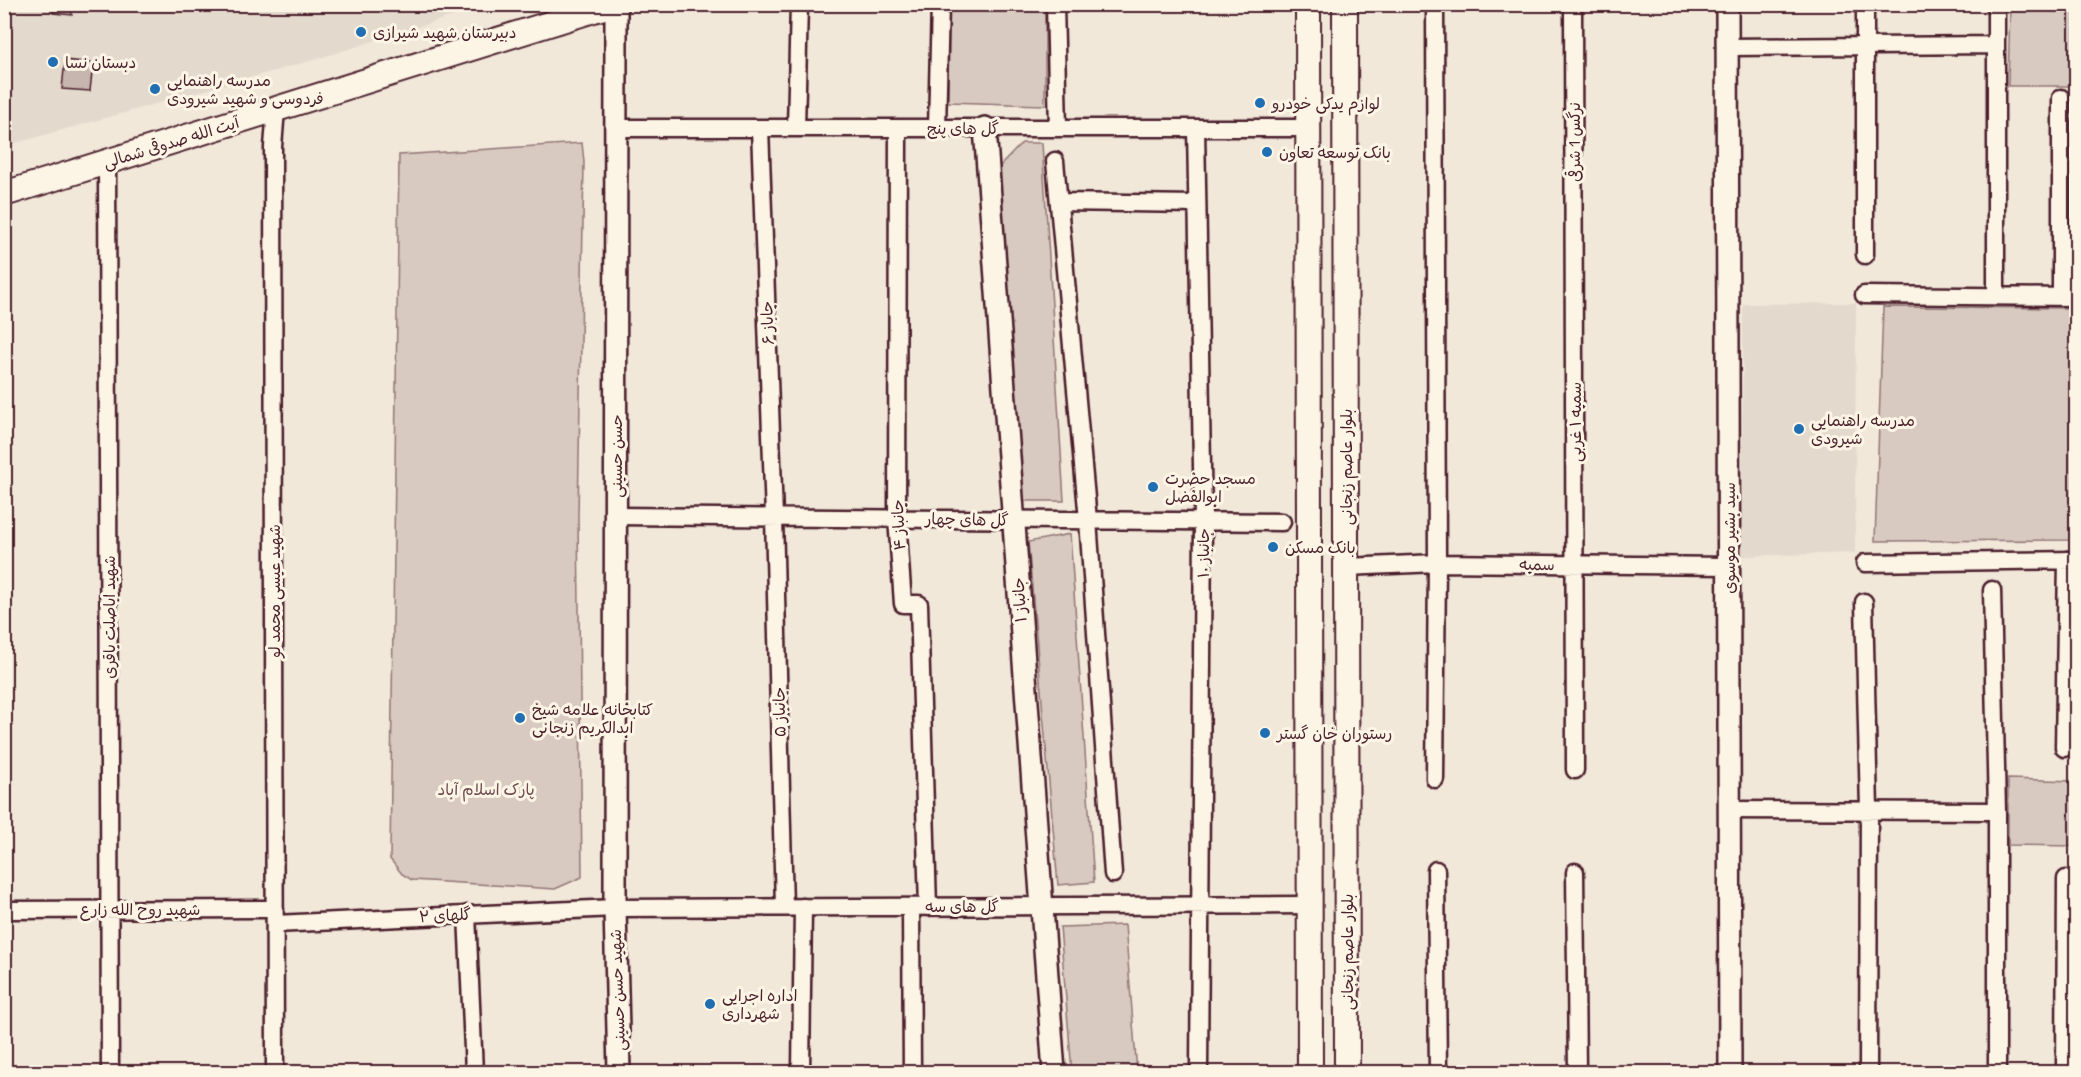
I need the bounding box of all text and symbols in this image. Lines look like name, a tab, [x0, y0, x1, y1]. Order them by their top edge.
place label: دبیرستان شهید شیرازی	[373, 22, 517, 42]
marker: دبیرستان شهید شیرازی	[354, 25, 368, 39]
place label: دبستان نسا	[65, 52, 136, 72]
marker: دبستان نسا	[46, 55, 60, 69]
place label: مدرسه راهنمایی فردوسی و شهید شیرودی	[167, 70, 324, 109]
marker: مدرسه راهنمایی فردوسی و شهید شیرودی	[148, 82, 162, 96]
place label: لوازم یدکی خودرو	[1270, 93, 1380, 116]
marker: لوازم یدکی خودرو	[1253, 96, 1267, 110]
street label: نرگس 1 شرقی	[1564, 102, 1584, 182]
street label: آیت الله صدوقی شمالی	[100, 111, 243, 173]
street label: گل های پنج	[927, 118, 999, 139]
place label: بانک توسعه تعاون	[1279, 142, 1391, 163]
marker: بانک توسعه تعاون	[1260, 145, 1274, 159]
street label: جاباز ۶	[756, 301, 778, 345]
street label: سمیه ۱ غربی	[1565, 382, 1586, 462]
street label: بلوار عاصم زنجانی	[1336, 409, 1359, 525]
place label: مدرسه راهنمایی شیرودی	[1811, 410, 1915, 448]
street label: حسن حسینی	[606, 414, 627, 498]
marker: مدرسه راهنمایی شیرودی	[1792, 422, 1806, 436]
place label: مسجد حضرت ابوالفضل	[1165, 468, 1256, 507]
marker: مسجد حضرت ابوالفضل	[1146, 480, 1160, 494]
street label: سید بشیر موسوی	[1719, 482, 1740, 594]
street label: جانباز ۴	[887, 499, 909, 551]
street label: گل های چهار	[923, 508, 1009, 531]
street label: شهید عیسی محمد لو	[264, 524, 285, 659]
street label: جانباز ۱۰	[1193, 528, 1213, 578]
place label: بانک مسکن	[1285, 537, 1356, 557]
marker: بانک مسکن	[1266, 540, 1280, 554]
street label: سمیه	[1519, 554, 1555, 574]
street label: شهید اباصلت باقری	[99, 555, 119, 679]
street label: جانباز ۱	[1007, 577, 1031, 623]
street label: جانباز ۵	[769, 687, 789, 737]
place label: کتابخانه علامه شیخ ابدالکریم زنجانی	[532, 699, 653, 740]
marker: کتابخانه علامه شیخ ابدالکریم زنجانی	[513, 711, 527, 725]
place label: رستوران خان گستر	[1275, 723, 1392, 744]
marker: رستوران خان گستر	[1258, 726, 1272, 740]
park label: پارک اسلام آباد	[437, 779, 535, 802]
street label: بلوار عاصم زنجانی	[1337, 894, 1360, 1010]
street label: گل های سه	[925, 896, 999, 916]
street label: شهید روح الله زارع	[80, 899, 200, 921]
street label: گلهای ۲	[418, 904, 472, 926]
street label: شهید حسن حسینی	[605, 929, 630, 1051]
place label: اداره اجرایی شهرداری	[722, 985, 798, 1023]
marker: اداره اجرایی شهرداری	[703, 997, 717, 1011]

